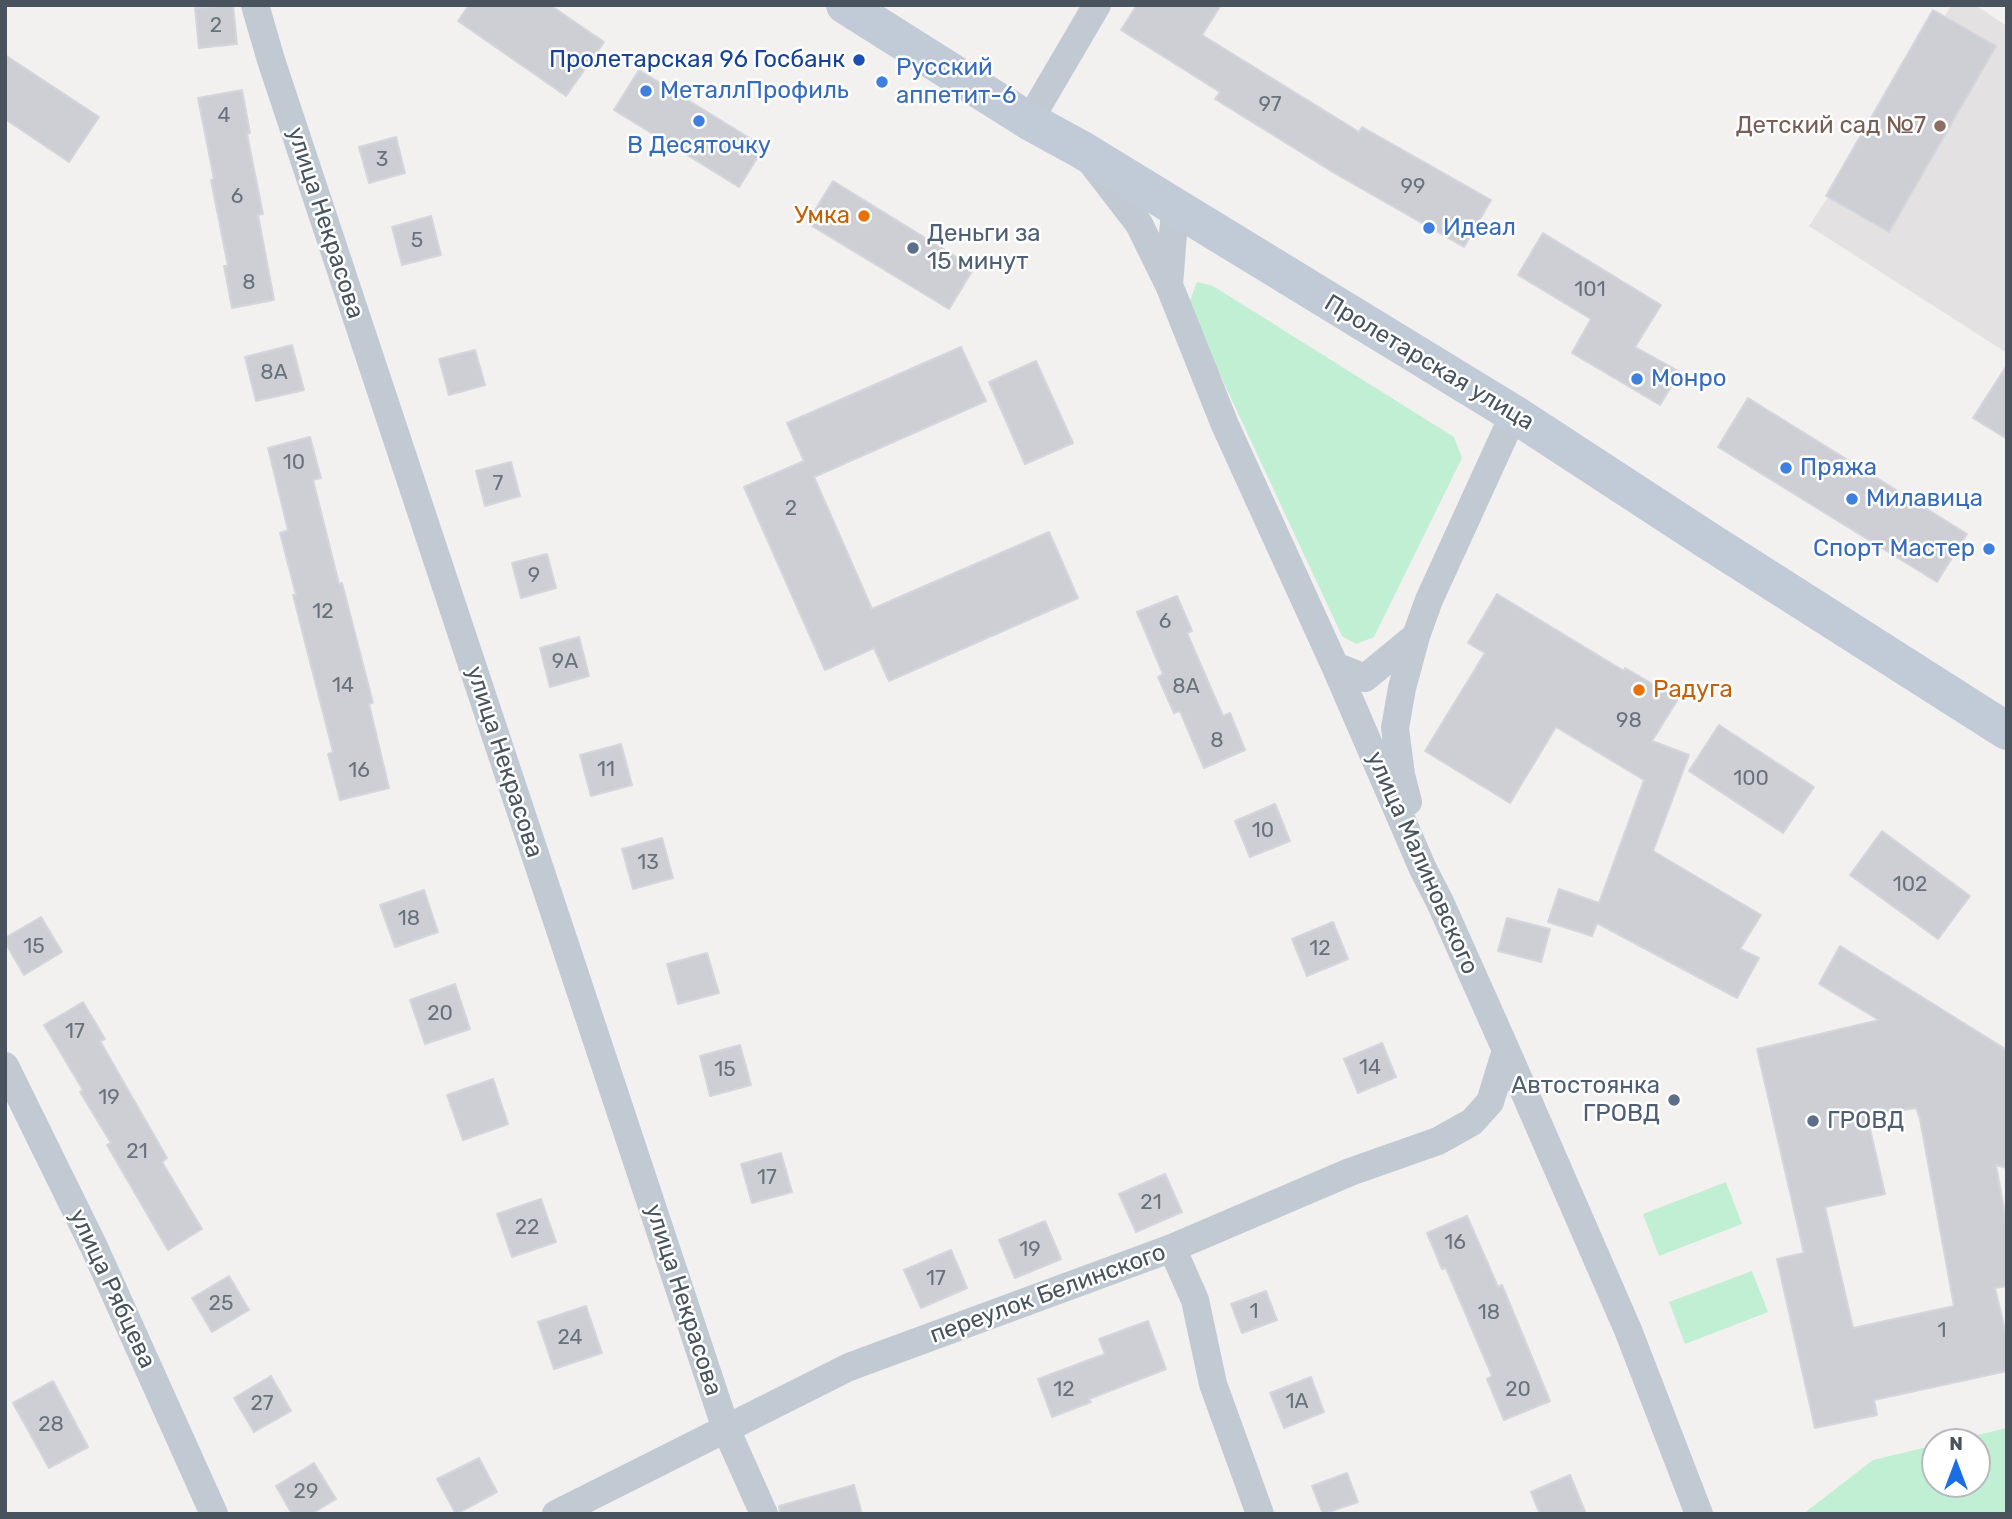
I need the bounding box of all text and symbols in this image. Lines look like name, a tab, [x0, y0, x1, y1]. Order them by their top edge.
house number: 2	[210, 13, 222, 39]
place label: Пролетарская 96 Госбанк	[549, 46, 845, 74]
marker: Пролетарская 96 Госбанк	[851, 52, 867, 68]
place label: Русский аппетит-6	[896, 54, 1016, 110]
marker: Русский аппетит-6	[874, 74, 890, 90]
place label: МеталлПрофиль	[660, 77, 849, 105]
marker: МеталлПрофиль	[638, 83, 654, 99]
house number: 97	[1258, 92, 1282, 118]
house number: 4	[217, 103, 231, 129]
place label: Детский сад №7	[1736, 112, 1926, 140]
marker: В Десяточку	[691, 113, 707, 129]
marker: Детский сад №7	[1932, 118, 1948, 134]
street label: улица Некрасова	[280, 124, 370, 322]
place label: В Десяточку	[627, 132, 771, 160]
house number: 3	[376, 147, 388, 173]
house number: 99	[1401, 174, 1425, 200]
house number: 6	[231, 184, 243, 210]
place label: Умка	[794, 202, 850, 230]
marker: Умка	[856, 208, 872, 224]
place label: Идеал	[1443, 214, 1516, 242]
place label: Деньги за 15 минут	[927, 220, 1040, 276]
marker: Идеал	[1421, 220, 1437, 236]
house number: 5	[411, 228, 423, 254]
marker: Деньги за 15 минут	[905, 240, 921, 256]
house number: 8	[242, 270, 256, 296]
house number: 101	[1574, 277, 1606, 303]
street label: Пролетарская улица	[1319, 289, 1539, 437]
house number: 8А	[260, 360, 288, 386]
place label: Монро	[1651, 365, 1727, 393]
marker: Монро	[1629, 371, 1645, 387]
house number: 10	[283, 450, 305, 476]
place label: Пряжа	[1800, 454, 1877, 482]
marker: Пряжа	[1778, 460, 1794, 476]
house number: 7	[493, 471, 503, 497]
place label: Милавица	[1866, 485, 1983, 513]
marker: Милавица	[1844, 491, 1860, 507]
house number: 2	[785, 496, 797, 522]
place label: Спорт Мастер	[1813, 535, 1975, 563]
marker: Спорт Мастер	[1981, 541, 1997, 557]
house number: 9	[528, 563, 540, 589]
house number: 12	[312, 599, 334, 625]
house number: 6	[1159, 609, 1171, 635]
house number: 9А	[552, 649, 578, 675]
street label: улица Некрасова	[459, 663, 549, 861]
house number: 14	[332, 673, 354, 699]
house number: 8А	[1172, 674, 1200, 700]
place label: Радуга	[1653, 676, 1733, 704]
marker: Радуга	[1631, 682, 1647, 698]
house number: 98	[1616, 708, 1642, 734]
house number: 8	[1210, 728, 1224, 754]
street label: улица Малиновского	[1360, 747, 1484, 979]
house number: 11	[597, 757, 615, 783]
house number: 16	[348, 758, 370, 784]
house number: 100	[1733, 766, 1769, 792]
house number: 10	[1252, 818, 1274, 844]
house number: 13	[637, 850, 659, 876]
house number: 102	[1893, 872, 1927, 898]
house number: 18	[398, 906, 420, 932]
house number: 15	[23, 934, 45, 960]
house number: 12	[1309, 936, 1331, 962]
house number: 20	[427, 1001, 453, 1027]
house number: 17	[65, 1019, 85, 1045]
house number: 14	[1359, 1055, 1381, 1081]
house number: 15	[714, 1057, 736, 1083]
place label: Автостоянка ГРОВД	[1511, 1072, 1660, 1128]
house number: 19	[98, 1085, 120, 1111]
marker: Автостоянка ГРОВД	[1666, 1092, 1682, 1108]
place label: ГРОВД	[1827, 1107, 1904, 1135]
marker: ГРОВД	[1805, 1113, 1821, 1129]
house number: 21	[126, 1139, 148, 1165]
house number: 17	[757, 1165, 777, 1191]
house number: 21	[1140, 1190, 1162, 1216]
street label: улица Некрасова	[638, 1201, 728, 1399]
street label: улица Рябцева	[63, 1205, 161, 1373]
house number: 22	[515, 1215, 539, 1241]
house number: 16	[1444, 1230, 1466, 1256]
house number: 19	[1019, 1237, 1041, 1263]
street label: переулок Белинского	[926, 1238, 1170, 1350]
house number: 17	[926, 1266, 946, 1292]
house number: 25	[209, 1291, 233, 1317]
house number: 1	[1250, 1299, 1258, 1325]
house number: 18	[1478, 1300, 1500, 1326]
house number: 1	[1938, 1318, 1946, 1344]
house number: 24	[557, 1325, 583, 1351]
house number: 12	[1053, 1377, 1075, 1403]
house number: 20	[1505, 1377, 1531, 1403]
house number: 1А	[1285, 1389, 1309, 1415]
house number: 27	[250, 1391, 274, 1417]
house number: 28	[38, 1412, 64, 1438]
north arrow	[1921, 1428, 1991, 1498]
text: N	[1949, 1432, 1963, 1455]
house number: 29	[294, 1479, 318, 1505]

